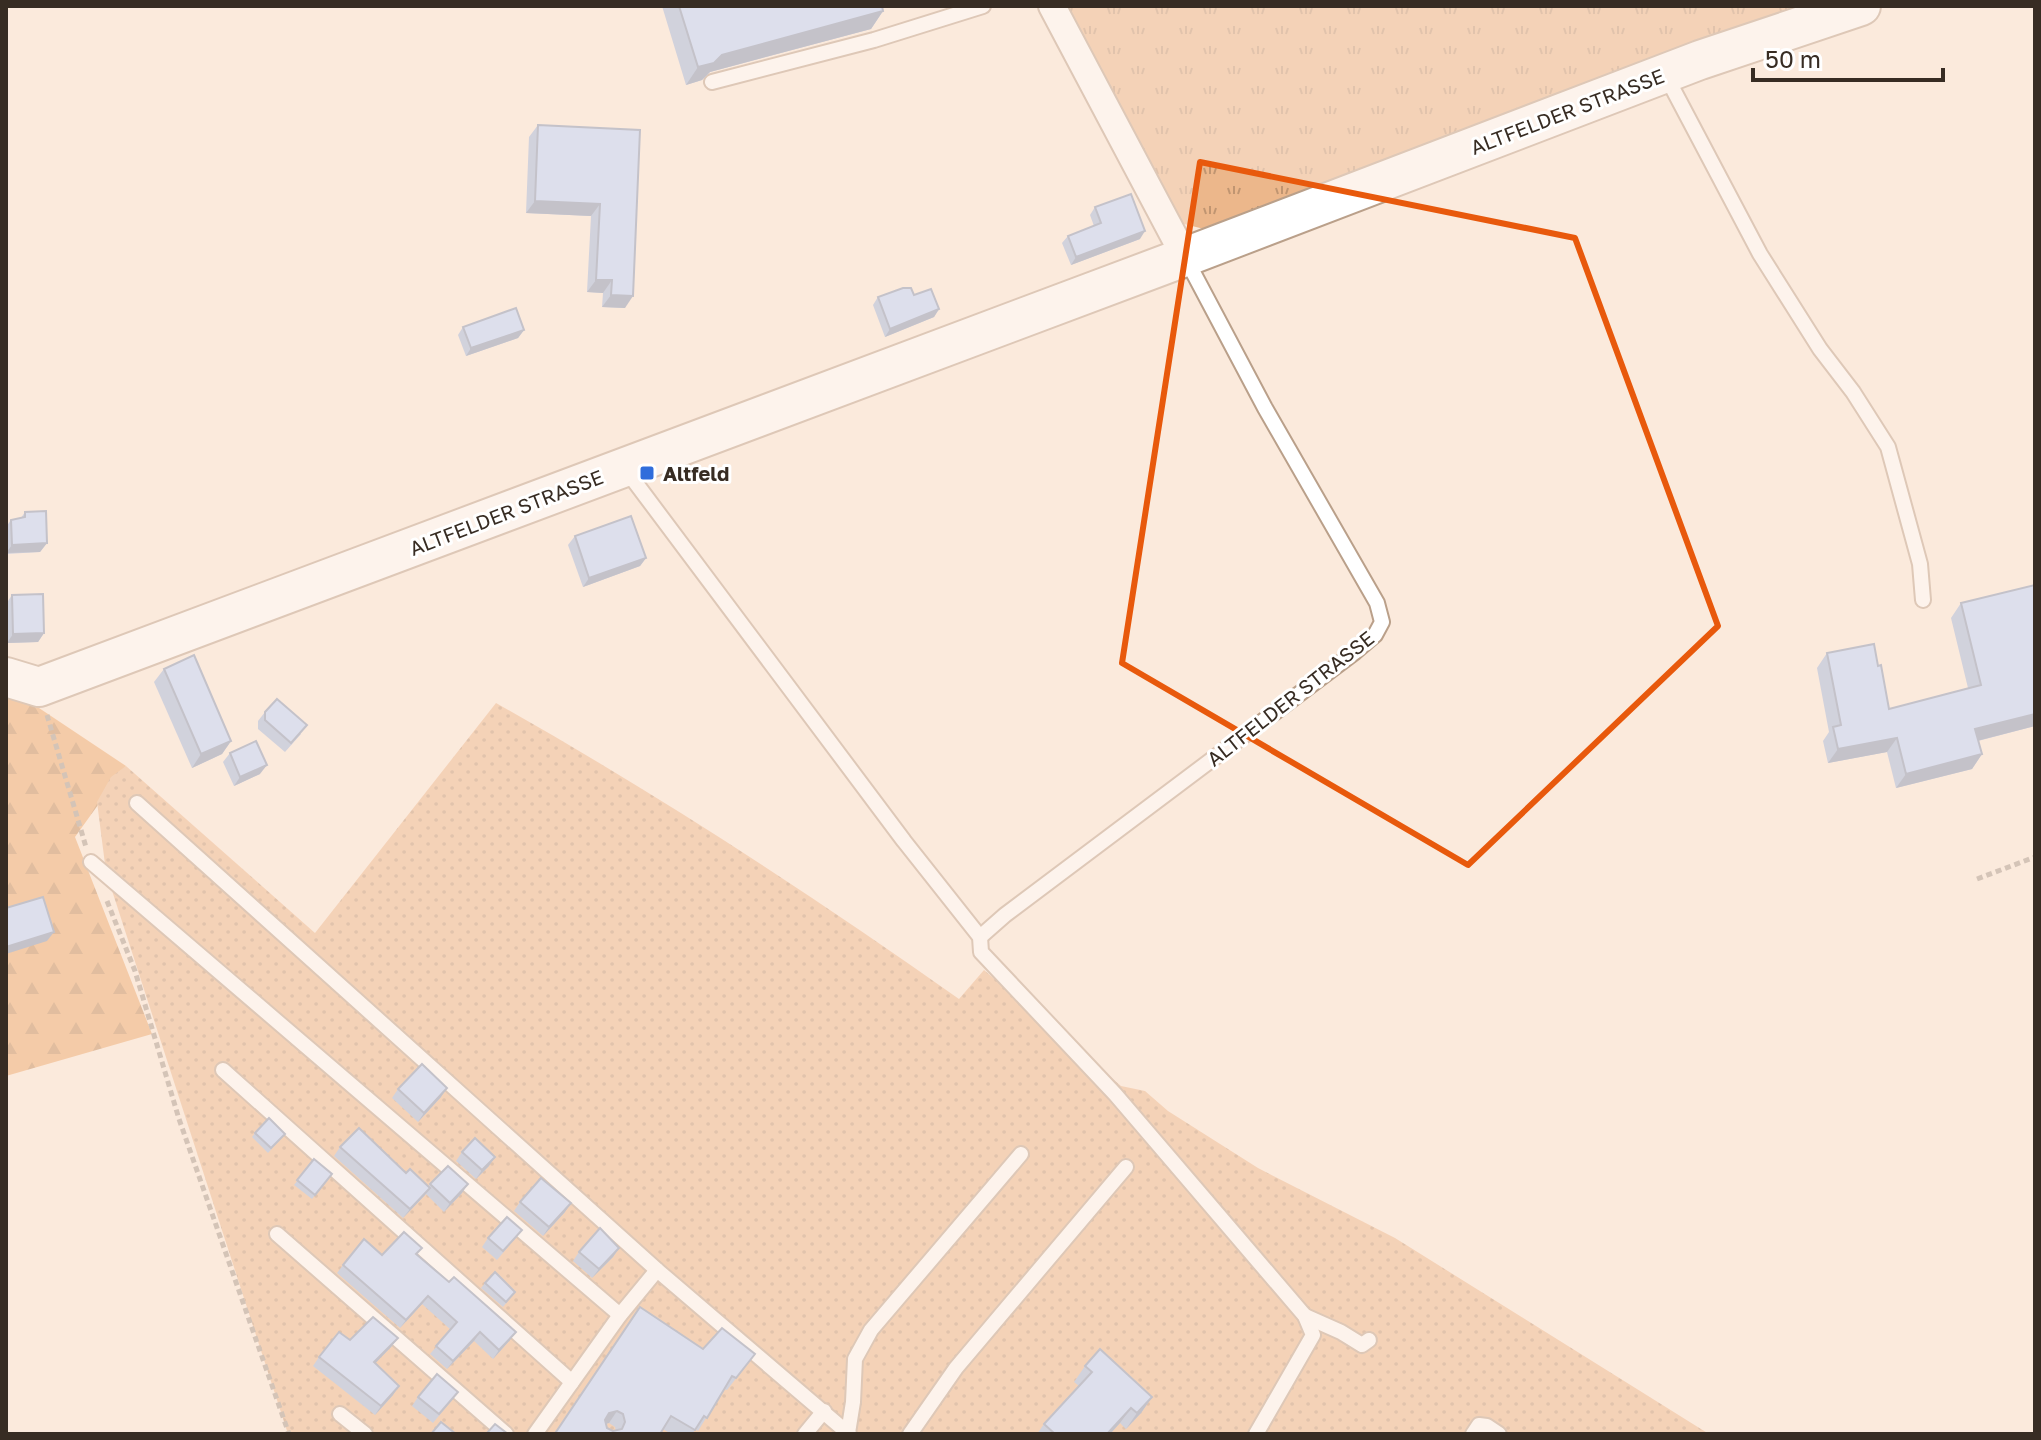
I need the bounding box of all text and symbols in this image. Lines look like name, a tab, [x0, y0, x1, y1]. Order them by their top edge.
scale bar	[1753, 32, 1943, 82]
text: 50 m	[1765, 44, 1821, 73]
street label: ALTFELDER STRASSE	[1467, 63, 1667, 159]
place label: Altfeld	[663, 461, 729, 485]
street label: ALTFELDER STRASSE	[406, 464, 606, 560]
marker: Altfeld	[638, 464, 656, 482]
street label: ALTFELDER STRASSE	[1202, 625, 1378, 771]

